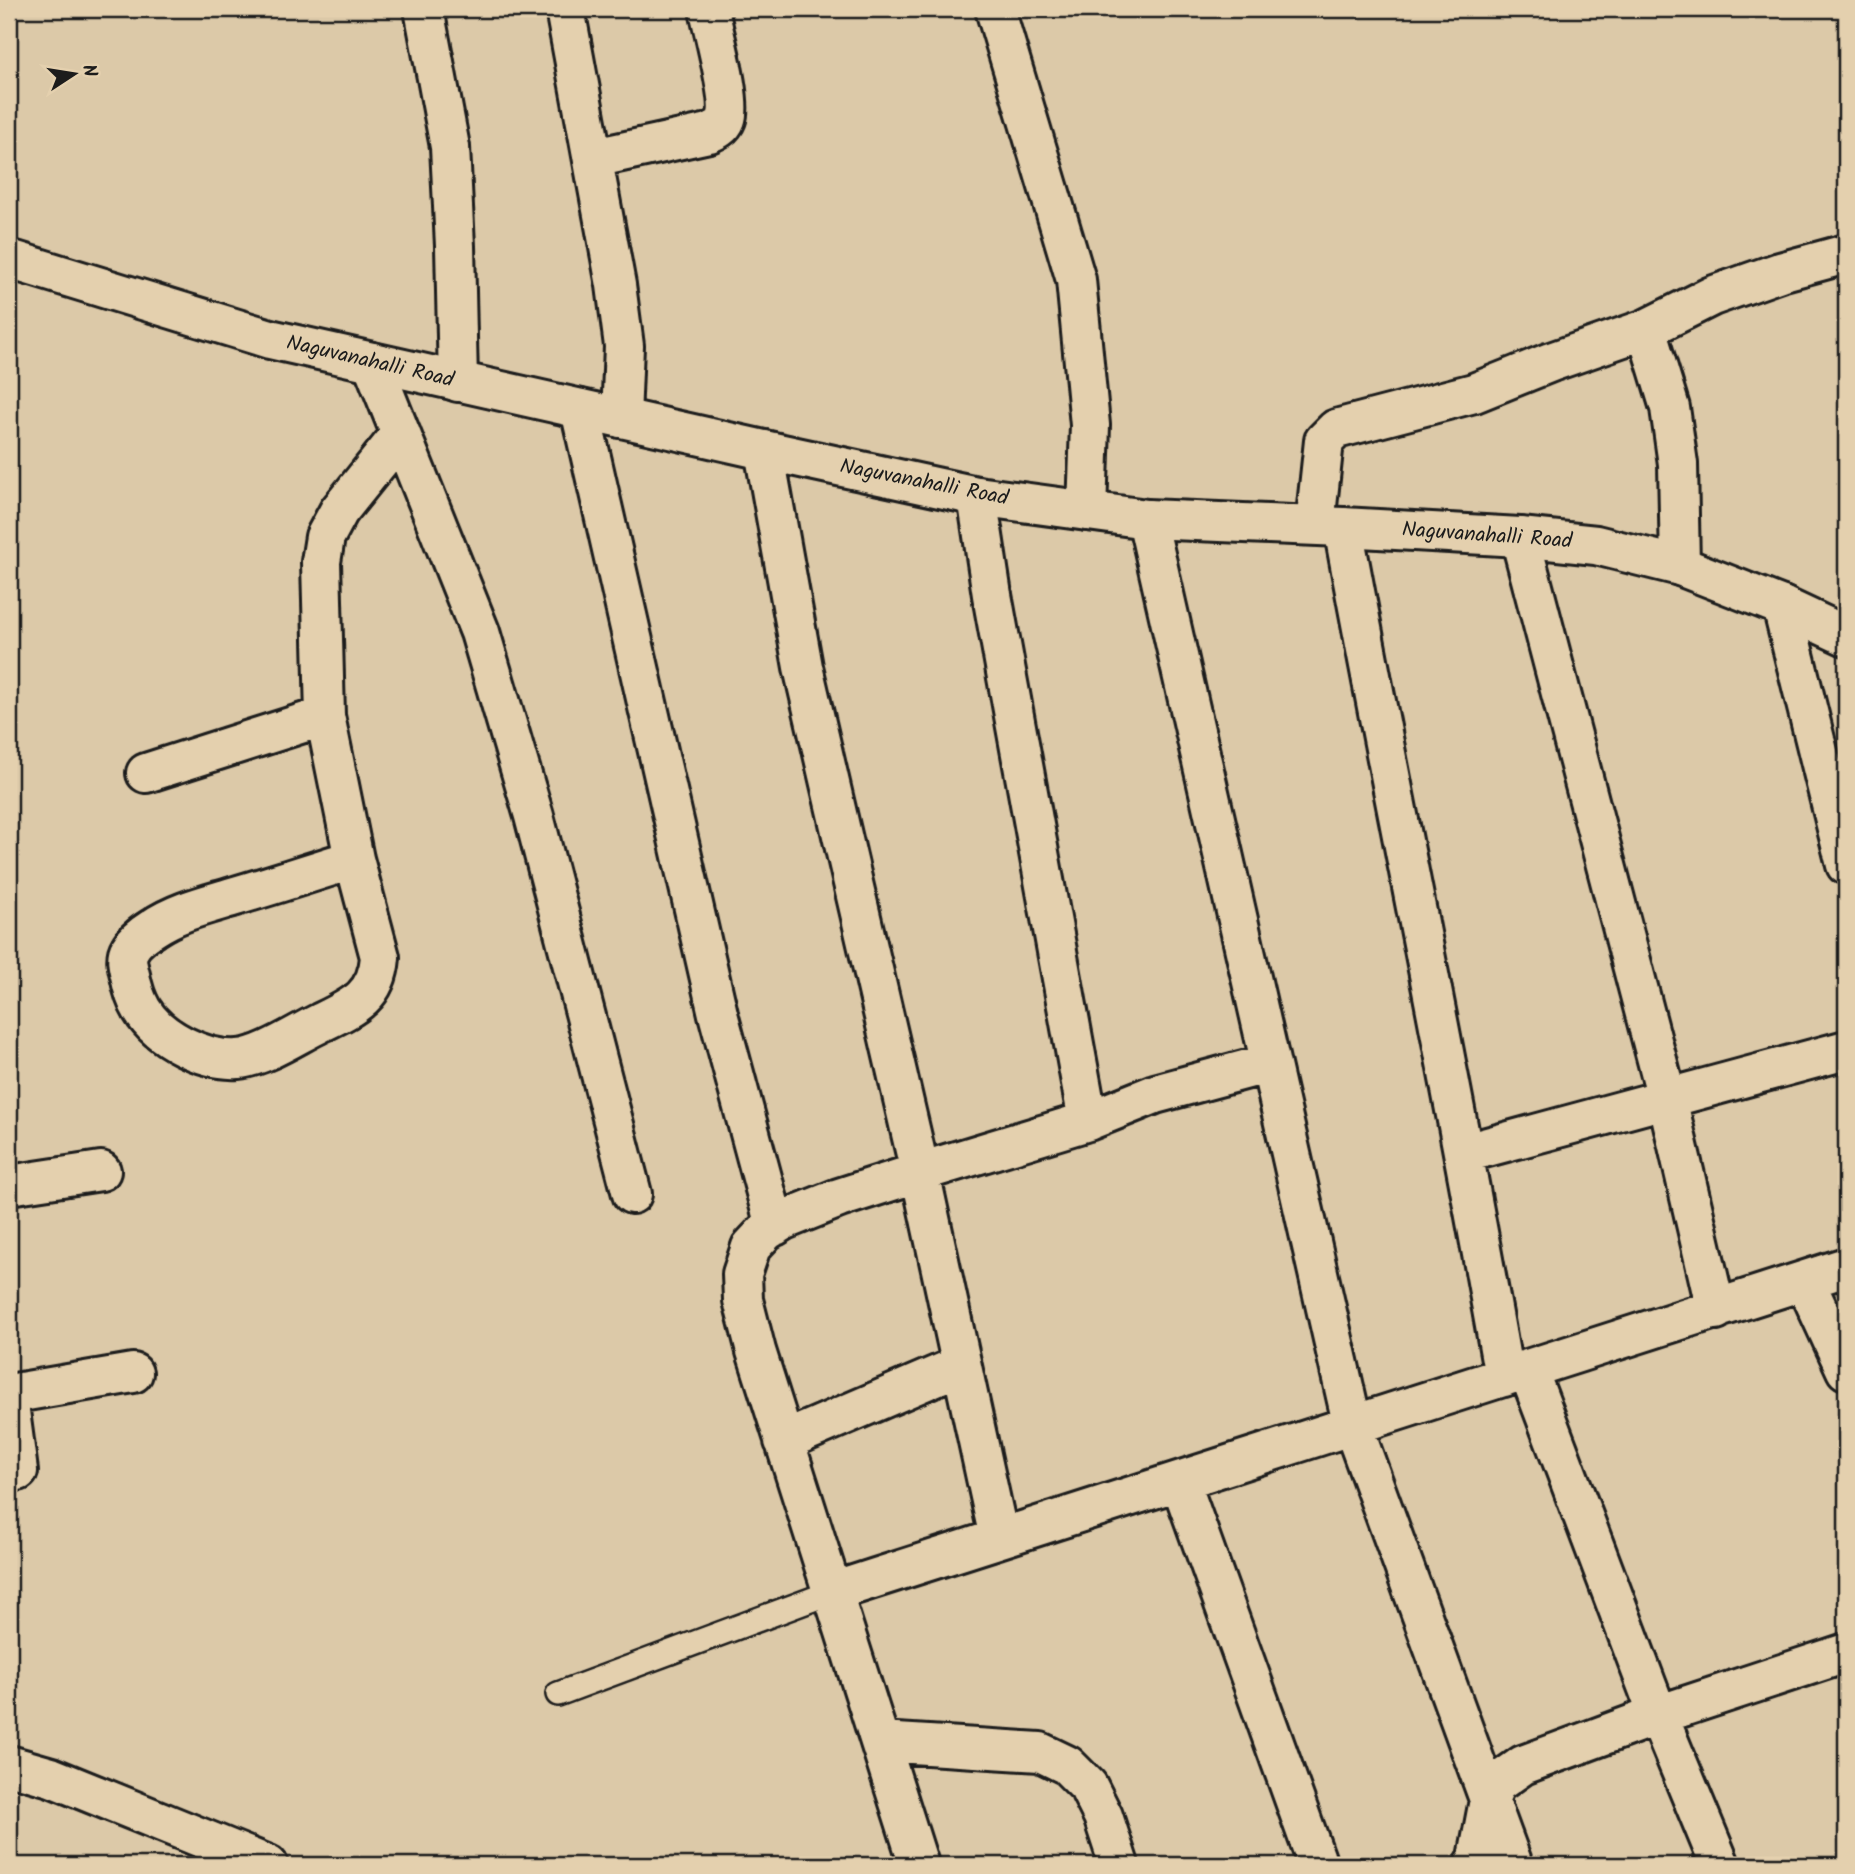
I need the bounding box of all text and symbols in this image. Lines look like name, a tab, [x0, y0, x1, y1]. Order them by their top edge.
north arrow	[38, 38, 108, 108]
text: N	[73, 62, 105, 80]
street label: Naguvanahalli Road	[283, 327, 457, 397]
street label: Naguvanahalli Road	[837, 451, 1011, 516]
street label: Naguvanahalli Road	[1401, 514, 1574, 558]

